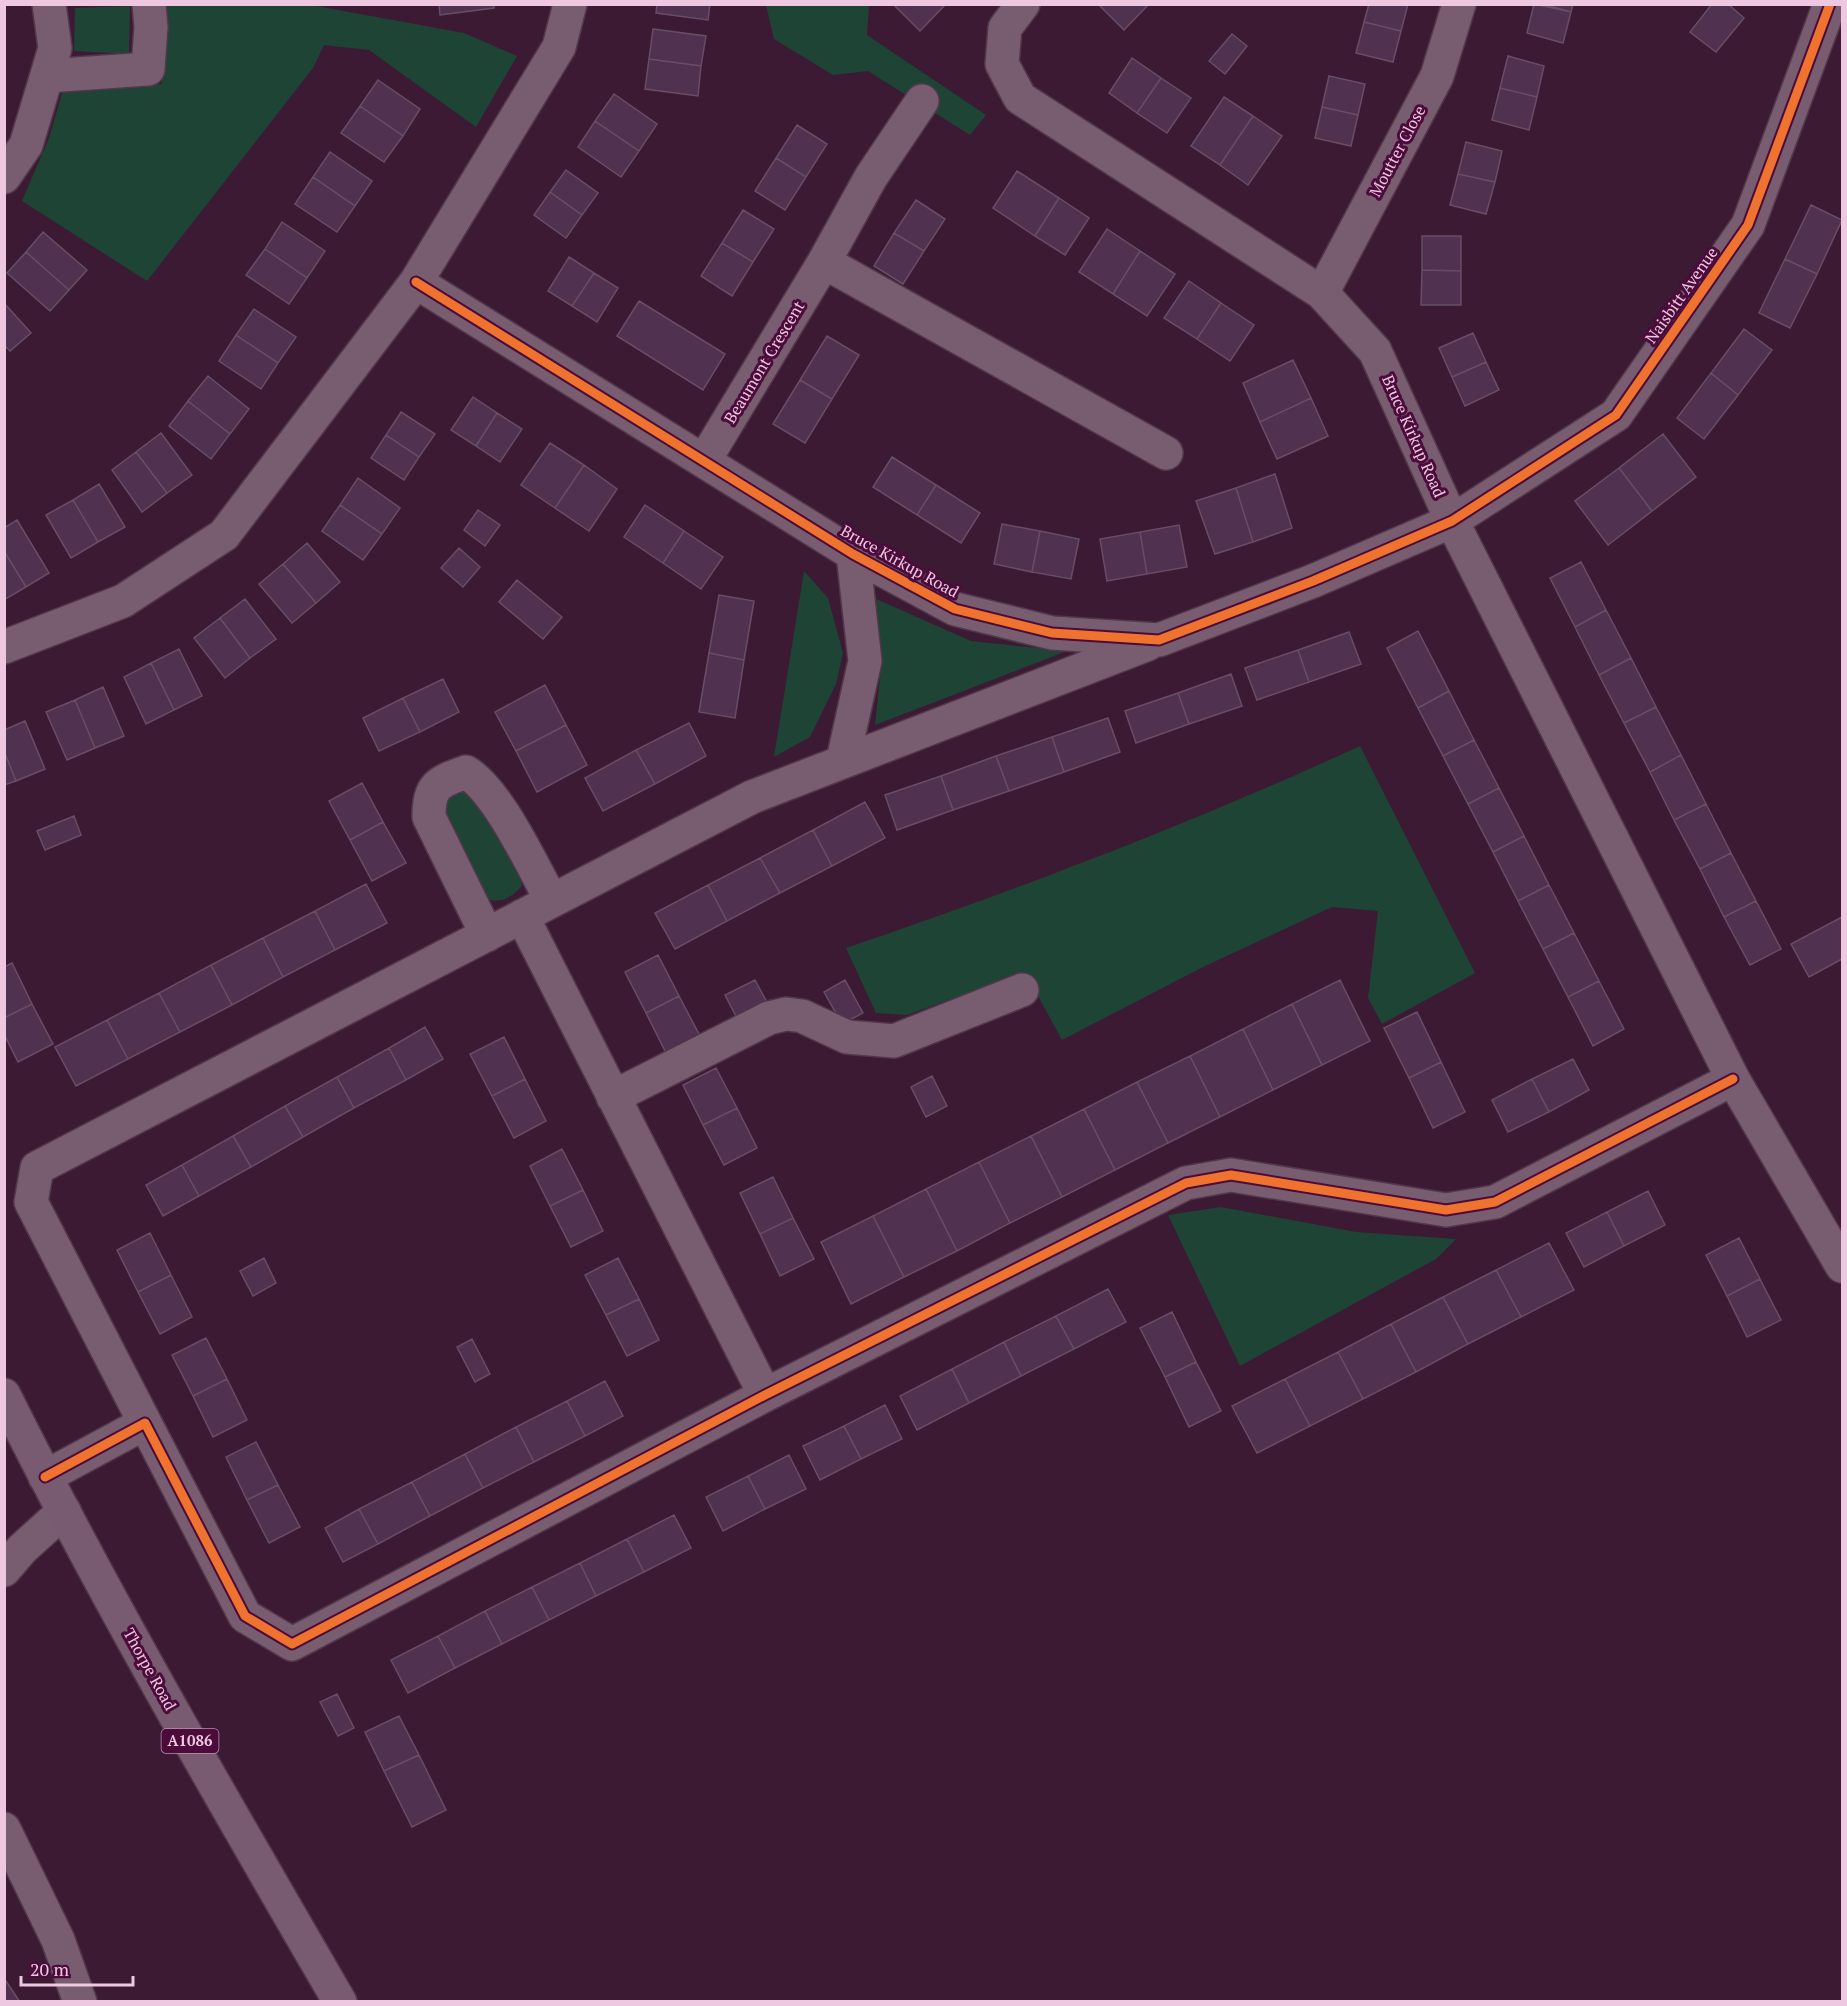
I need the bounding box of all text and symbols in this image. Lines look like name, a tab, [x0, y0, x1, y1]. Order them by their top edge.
street label: Moutter Close	[1364, 101, 1430, 201]
street label: Naisbitt Avenue	[1640, 242, 1722, 348]
street label: Beaumont Crescent	[719, 297, 809, 427]
street label: Bruce Kirkup Road	[1377, 371, 1451, 501]
street label: Bruce Kirkup Road	[837, 519, 963, 603]
street label: Thorpe Road	[118, 1624, 182, 1714]
road number: A1086	[162, 1729, 219, 1753]
scale bar	[21, 1949, 134, 1987]
text: 20 m	[30, 1957, 70, 1981]

